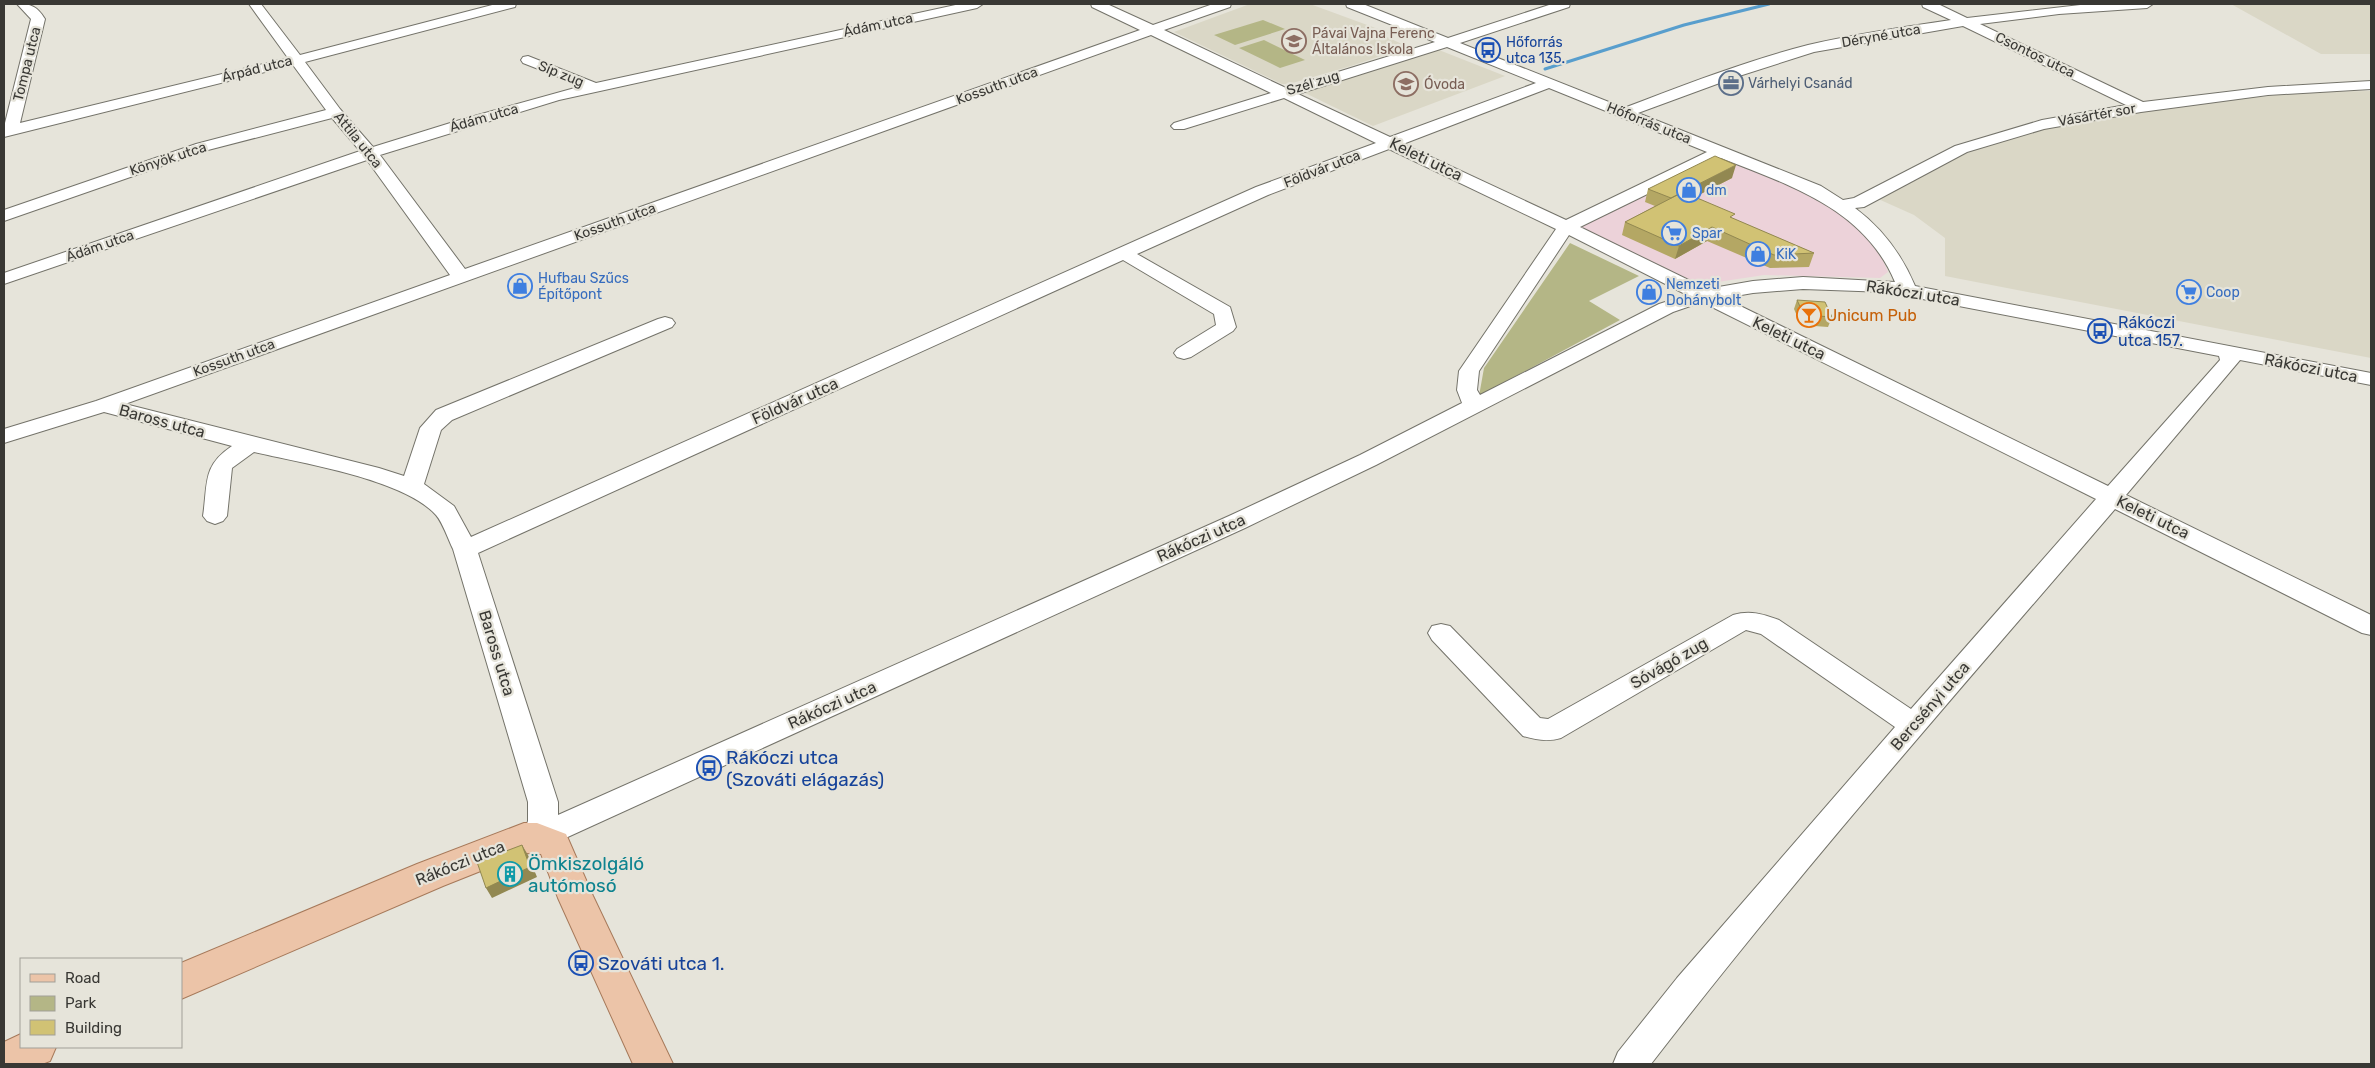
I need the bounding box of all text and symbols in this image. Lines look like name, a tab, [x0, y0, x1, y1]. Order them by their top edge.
street label: Ádám utca	[841, 8, 914, 41]
street label: Déryné utca	[1840, 21, 1922, 51]
street label: Tompa utca	[10, 25, 44, 103]
place label: Pávai Vajna Ferenc Általános Iskola	[1312, 25, 1435, 58]
school or university icon: Pávai Vajna Ferenc Általános Iskola	[1281, 28, 1307, 54]
street label: Csontos utca	[1992, 28, 2078, 82]
place label: Hőforrás utca 135.	[1506, 34, 1565, 67]
bus stop icon: Hőforrás utca 135.	[1475, 37, 1501, 63]
street label: Árpád utca	[220, 51, 294, 86]
street label: Síp zug	[536, 57, 586, 91]
street label: Kossuth utca	[954, 63, 1040, 109]
street label: Szél zug	[1285, 67, 1341, 99]
office icon: Várhelyi Csanád	[1718, 70, 1744, 96]
school or university icon: Óvoda	[1393, 71, 1419, 97]
place label: Óvoda	[1424, 75, 1465, 93]
place label: Várhelyi Csanád	[1748, 75, 1852, 92]
street label: Hőforrás utca	[1604, 98, 1694, 148]
street label: Ádám utca	[447, 99, 520, 136]
street label: Vásártér sor	[2057, 100, 2138, 130]
street label: Attila utca	[330, 109, 386, 171]
street label: Keleti utca	[1387, 133, 1465, 185]
street label: Könyök utca	[127, 139, 209, 179]
street label: Földvár utca	[1281, 147, 1363, 191]
shop icon: dm	[1676, 177, 1702, 203]
place label: dm	[1706, 182, 1727, 199]
street label: Kossuth utca	[572, 199, 658, 245]
supermarket icon: Spar	[1661, 220, 1687, 246]
place label: Spar	[1692, 225, 1723, 242]
street label: Ádám utca	[64, 226, 136, 266]
shop icon: KiK	[1745, 241, 1771, 267]
place label: KiK	[1776, 246, 1797, 263]
place label: Hufbau Szűcs Építőpont	[538, 270, 629, 303]
shop icon: Hufbau Szűcs Építőpont	[507, 273, 533, 299]
place label: Nemzeti Dohánybolt	[1666, 276, 1742, 309]
street label: Rákóczi utca	[1865, 276, 1961, 310]
shop icon: Nemzeti Dohánybolt	[1636, 279, 1662, 305]
supermarket icon: Coop	[2176, 279, 2202, 305]
place label: Coop	[2206, 284, 2240, 301]
bar icon: Unicum Pub	[1796, 302, 1822, 328]
place label: Unicum Pub	[1826, 306, 1917, 325]
street label: Keleti utca	[1750, 312, 1828, 364]
place label: Rákóczi utca 157.	[2118, 313, 2183, 350]
bus stop icon: Rákóczi utca 157.	[2087, 318, 2113, 344]
street label: Kossuth utca	[191, 335, 277, 381]
street label: Rákóczi utca	[2263, 350, 2359, 386]
street label: Földvár utca	[749, 374, 841, 428]
street label: Baross utca	[117, 400, 207, 442]
street label: Keleti utca	[2114, 491, 2192, 543]
street label: Rákóczi utca	[1154, 510, 1248, 566]
street label: Baross utca	[475, 608, 519, 698]
street label: Sóvágó zug	[1627, 633, 1711, 693]
street label: Bercsényi utca	[1886, 658, 1974, 754]
street label: Rákóczi utca	[785, 677, 879, 733]
place label: Rákóczi utca (Szováti elágazás)	[726, 746, 884, 791]
bus stop icon: Rákóczi utca (Szováti elágazás)	[696, 755, 722, 781]
street label: Rákóczi utca	[413, 836, 507, 890]
place label: Ömkiszolgáló autómosó	[528, 852, 644, 897]
building icon: Ömkiszolgáló autómosó	[497, 861, 523, 887]
bus stop icon: Szováti utca 1.	[568, 950, 594, 976]
place label: Szováti utca 1.	[598, 952, 725, 975]
legend	[20, 958, 182, 1048]
text: Road	[65, 969, 101, 987]
text: Park	[65, 994, 96, 1012]
text: Building	[65, 1019, 122, 1037]

